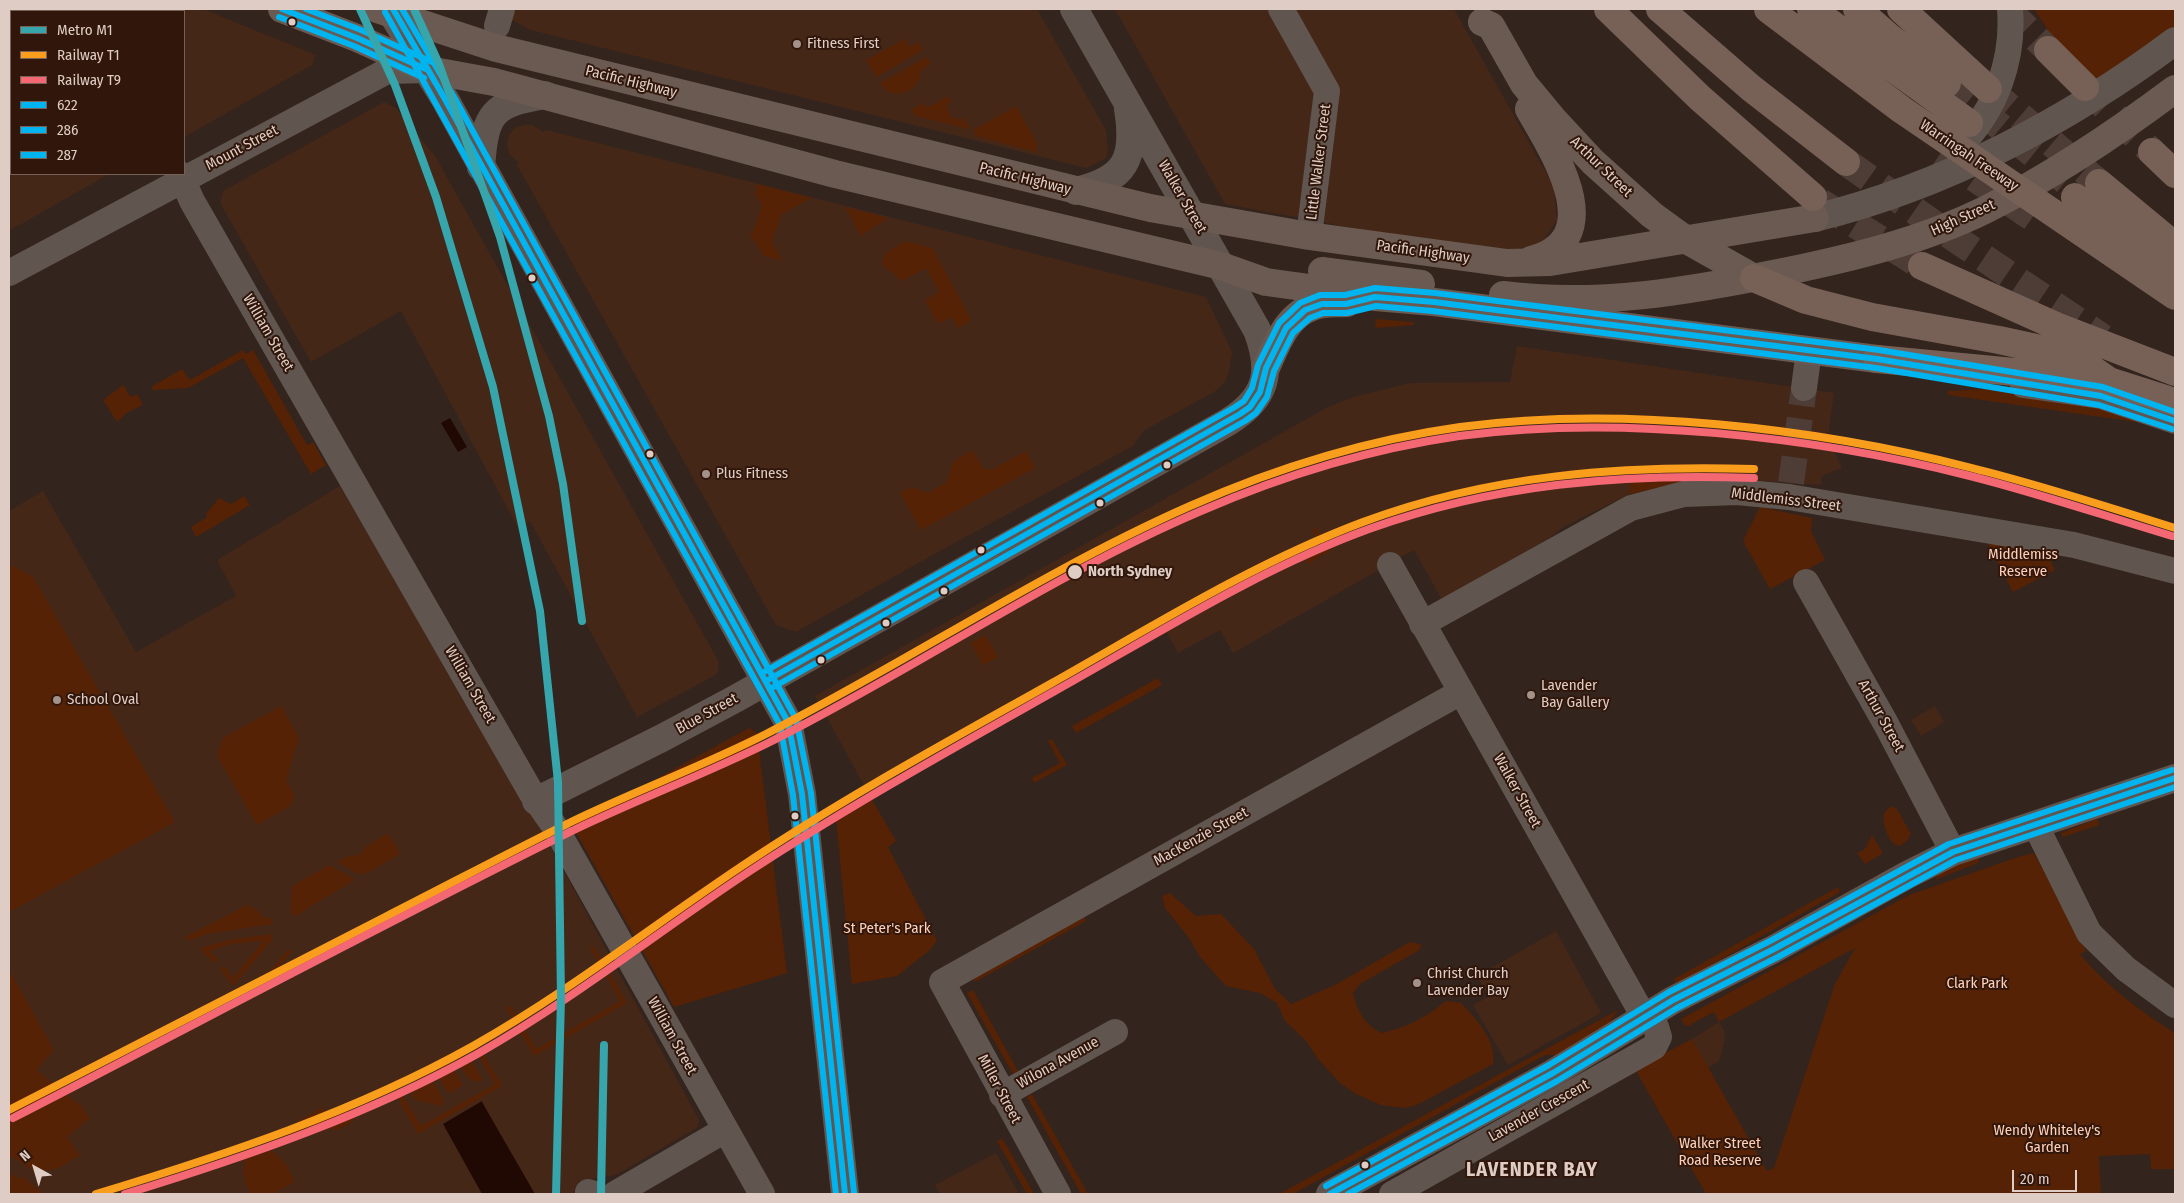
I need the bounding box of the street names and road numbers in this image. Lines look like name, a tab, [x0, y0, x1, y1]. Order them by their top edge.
street label: Pacific Highway	[583, 62, 679, 102]
street label: Little Walker Street	[1303, 103, 1335, 221]
street label: Warringah Freeway	[1916, 116, 2022, 196]
street label: Mount Street	[203, 121, 281, 175]
street label: Arthur Street	[1566, 133, 1636, 201]
street label: Walker Street	[1154, 157, 1210, 237]
street label: Pacific Highway	[977, 159, 1073, 199]
street label: High Street	[1928, 196, 1998, 240]
street label: Pacific Highway	[1375, 237, 1471, 267]
street label: William Street	[239, 291, 297, 375]
street label: Middlemiss Street	[1730, 484, 1842, 516]
street label: William Street	[441, 643, 499, 727]
street label: Arthur Street	[1854, 677, 1908, 755]
street label: Blue Street	[673, 690, 741, 738]
street label: Walker Street	[1489, 751, 1545, 831]
street label: MacKenzie Street	[1151, 804, 1251, 870]
street label: William Street	[643, 994, 701, 1078]
street label: Wilona Avenue	[1014, 1033, 1102, 1093]
street label: Miller Street	[973, 1052, 1025, 1126]
street label: Lavender Crescent	[1486, 1076, 1592, 1146]

